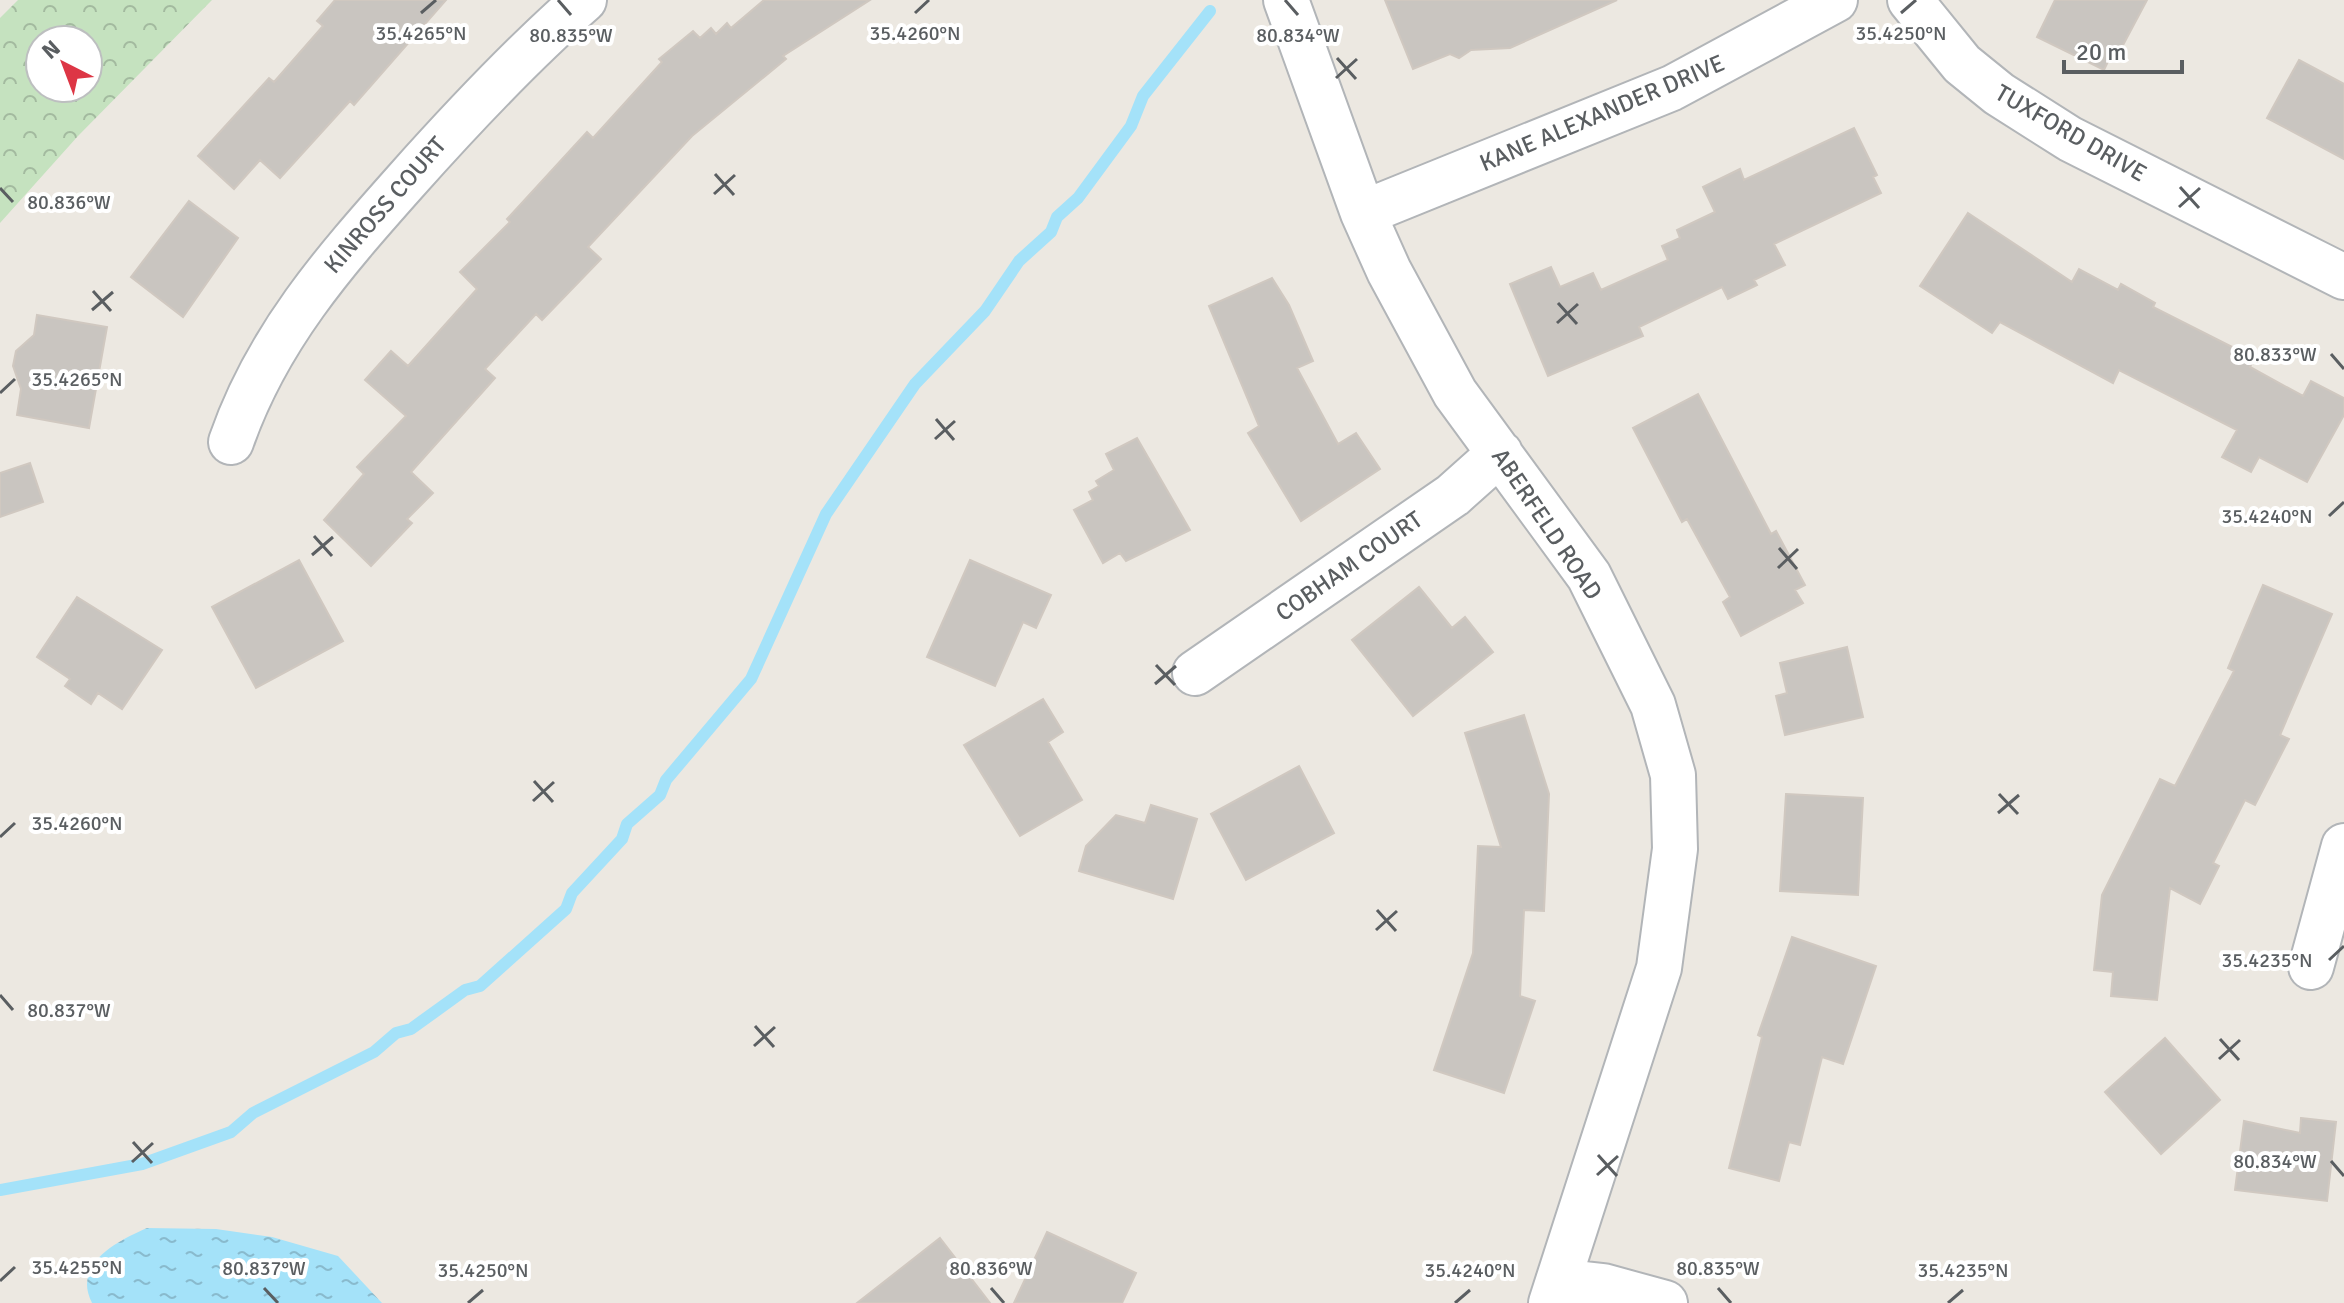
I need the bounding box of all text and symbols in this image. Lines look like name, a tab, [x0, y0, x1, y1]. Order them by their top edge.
text: 35.4265°N	[375, 21, 467, 46]
text: 35.4260°N	[869, 21, 961, 46]
text: 35.4250°N	[1855, 21, 1947, 46]
text: 80.835°W	[529, 23, 613, 48]
text: 80.834°W	[1256, 23, 1340, 48]
north arrow	[24, 24, 104, 104]
scale bar	[2064, 24, 2182, 74]
text: N	[36, 34, 66, 65]
text: 20 m	[2076, 37, 2126, 67]
street label: KANE ALEXANDER DRIVE	[1475, 48, 1729, 178]
street label: TUXFORD DRIVE	[1990, 78, 2152, 188]
street label: KINROSS COURT	[317, 130, 453, 280]
text: 80.836°W	[27, 190, 111, 215]
text: 80.833°W	[2233, 342, 2317, 367]
text: 35.4265°N	[31, 367, 123, 392]
street label: ABERFELD ROAD	[1485, 443, 1609, 605]
street label: COBHAM COURT	[1270, 504, 1428, 628]
text: 35.4240°N	[2221, 504, 2313, 529]
text: 35.4260°N	[31, 811, 123, 836]
text: 35.4235°N	[2221, 948, 2313, 973]
text: 80.837°W	[27, 998, 111, 1023]
text: 80.834°W	[2233, 1149, 2317, 1174]
text: 35.4255°N	[31, 1255, 123, 1280]
text: 80.837°W	[222, 1256, 306, 1281]
text: 80.836°W	[949, 1256, 1033, 1281]
text: 80.835°W	[1676, 1256, 1760, 1281]
text: 35.4250°N	[437, 1258, 529, 1283]
text: 35.4240°N	[1424, 1258, 1516, 1283]
text: 35.4235°N	[1917, 1258, 2009, 1283]

